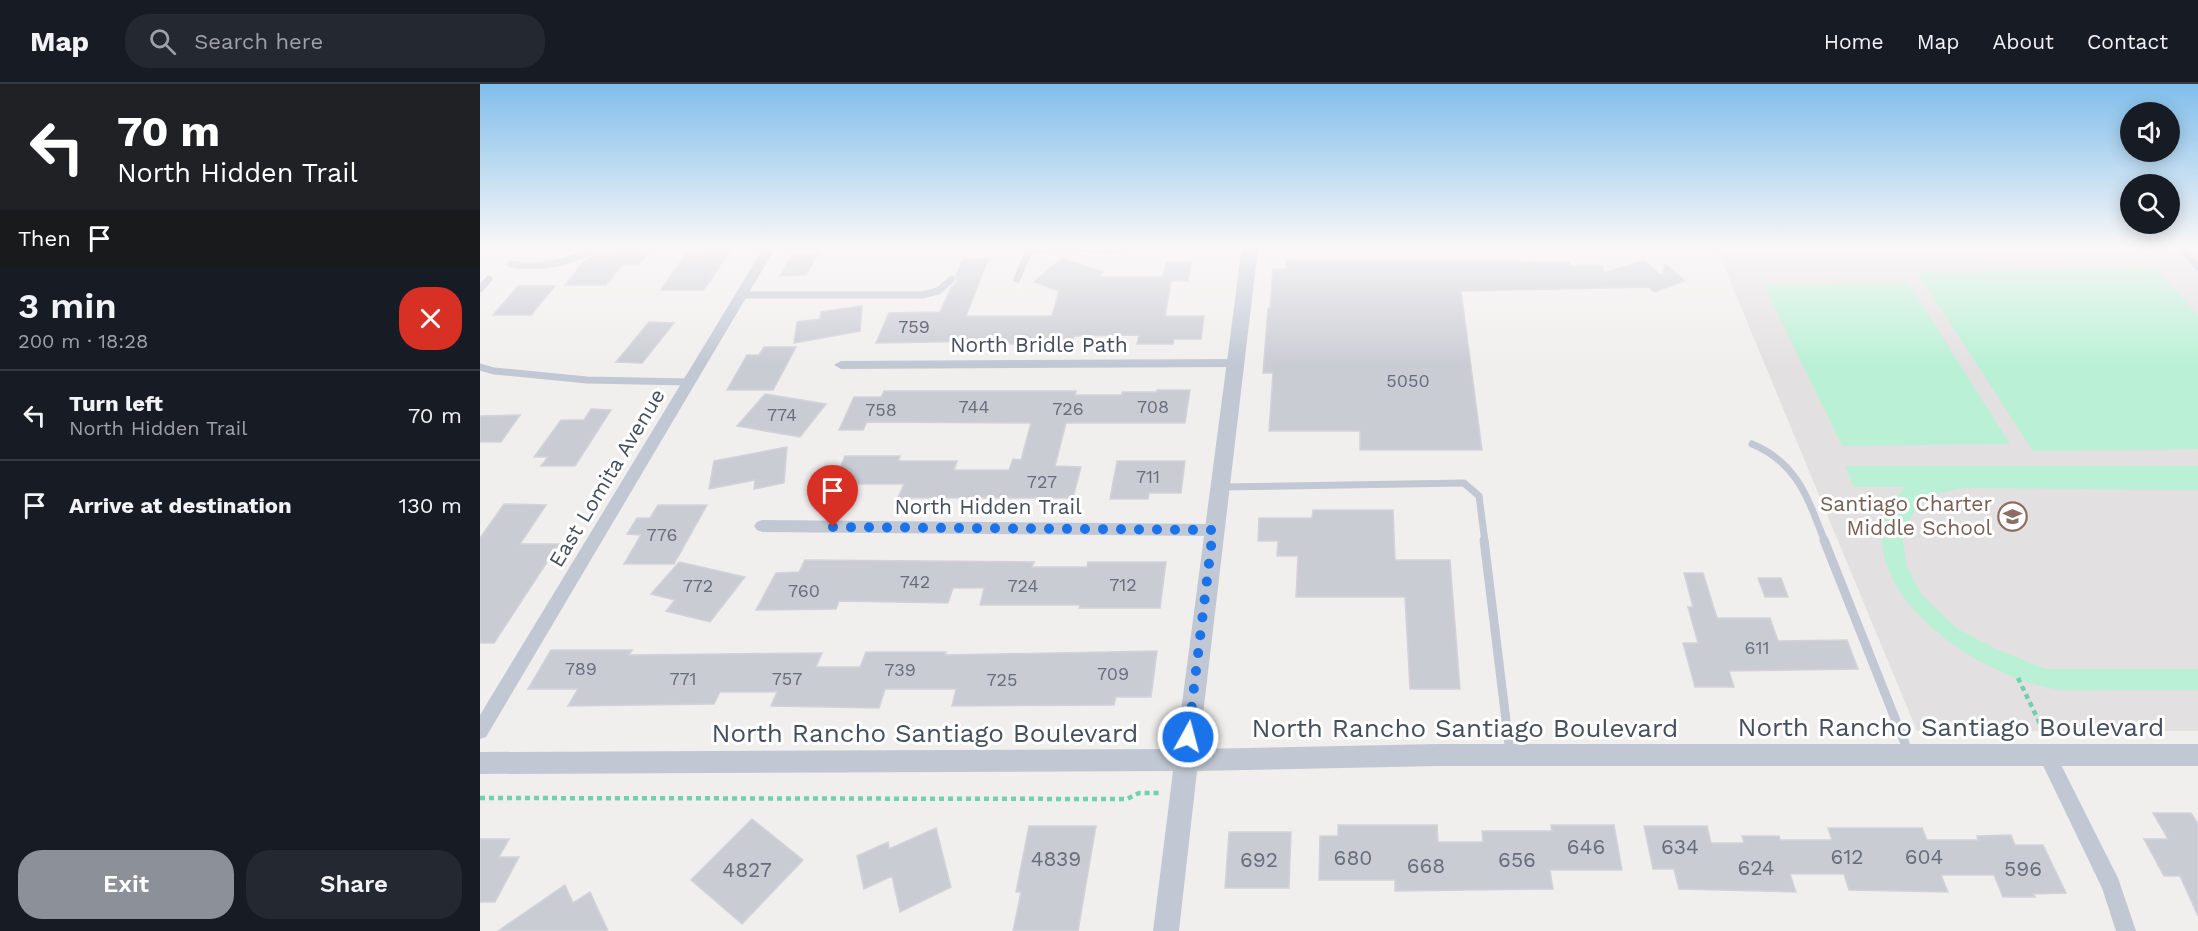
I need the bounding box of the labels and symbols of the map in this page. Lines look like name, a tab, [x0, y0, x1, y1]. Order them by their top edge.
house number: 759	[898, 316, 930, 337]
street label: North Bridle Path	[950, 332, 1128, 357]
house number: 5050	[1386, 370, 1430, 391]
street label: East Lomita Avenue	[543, 384, 670, 571]
house number: 744	[959, 396, 989, 417]
house number: 708	[1137, 396, 1169, 417]
house number: 726	[1052, 398, 1084, 419]
house number: 758	[865, 399, 897, 420]
house number: 774	[767, 404, 797, 425]
pin	[807, 465, 858, 527]
house number: 711	[1136, 466, 1160, 487]
house number: 727	[1027, 471, 1057, 492]
place label: Santiago Charter Middle School	[1820, 491, 1993, 540]
street label: North Hidden Trail	[894, 494, 1082, 519]
school or university icon: Santiago Charter Middle School	[1997, 500, 2029, 532]
house number: 776	[647, 524, 677, 545]
house number: 742	[900, 571, 930, 592]
house number: 712	[1109, 574, 1137, 595]
house number: 772	[683, 575, 713, 596]
house number: 724	[1007, 575, 1039, 596]
house number: 760	[788, 580, 820, 601]
house number: 611	[1745, 637, 1769, 658]
house number: 789	[565, 658, 597, 679]
house number: 739	[884, 659, 916, 680]
house number: 709	[1097, 663, 1129, 684]
house number: 771	[669, 668, 697, 689]
house number: 757	[772, 668, 802, 689]
house number: 725	[986, 669, 1018, 690]
position arrow	[1156, 705, 1220, 769]
street label: North Rancho Santiago Boulevard	[1738, 712, 2164, 742]
street label: North Rancho Santiago Boulevard	[1252, 713, 1678, 743]
street label: North Rancho Santiago Boulevard	[712, 718, 1138, 748]
house number: 646	[1567, 834, 1605, 859]
house number: 634	[1661, 834, 1699, 859]
house number: 612	[1830, 844, 1864, 869]
house number: 604	[1905, 844, 1943, 869]
house number: 680	[1334, 845, 1372, 870]
house number: 4839	[1031, 846, 1081, 871]
house number: 692	[1240, 847, 1278, 872]
house number: 656	[1498, 847, 1536, 872]
house number: 668	[1407, 853, 1445, 878]
house number: 624	[1737, 855, 1775, 880]
house number: 596	[2004, 856, 2042, 881]
house number: 4827	[722, 857, 772, 882]

